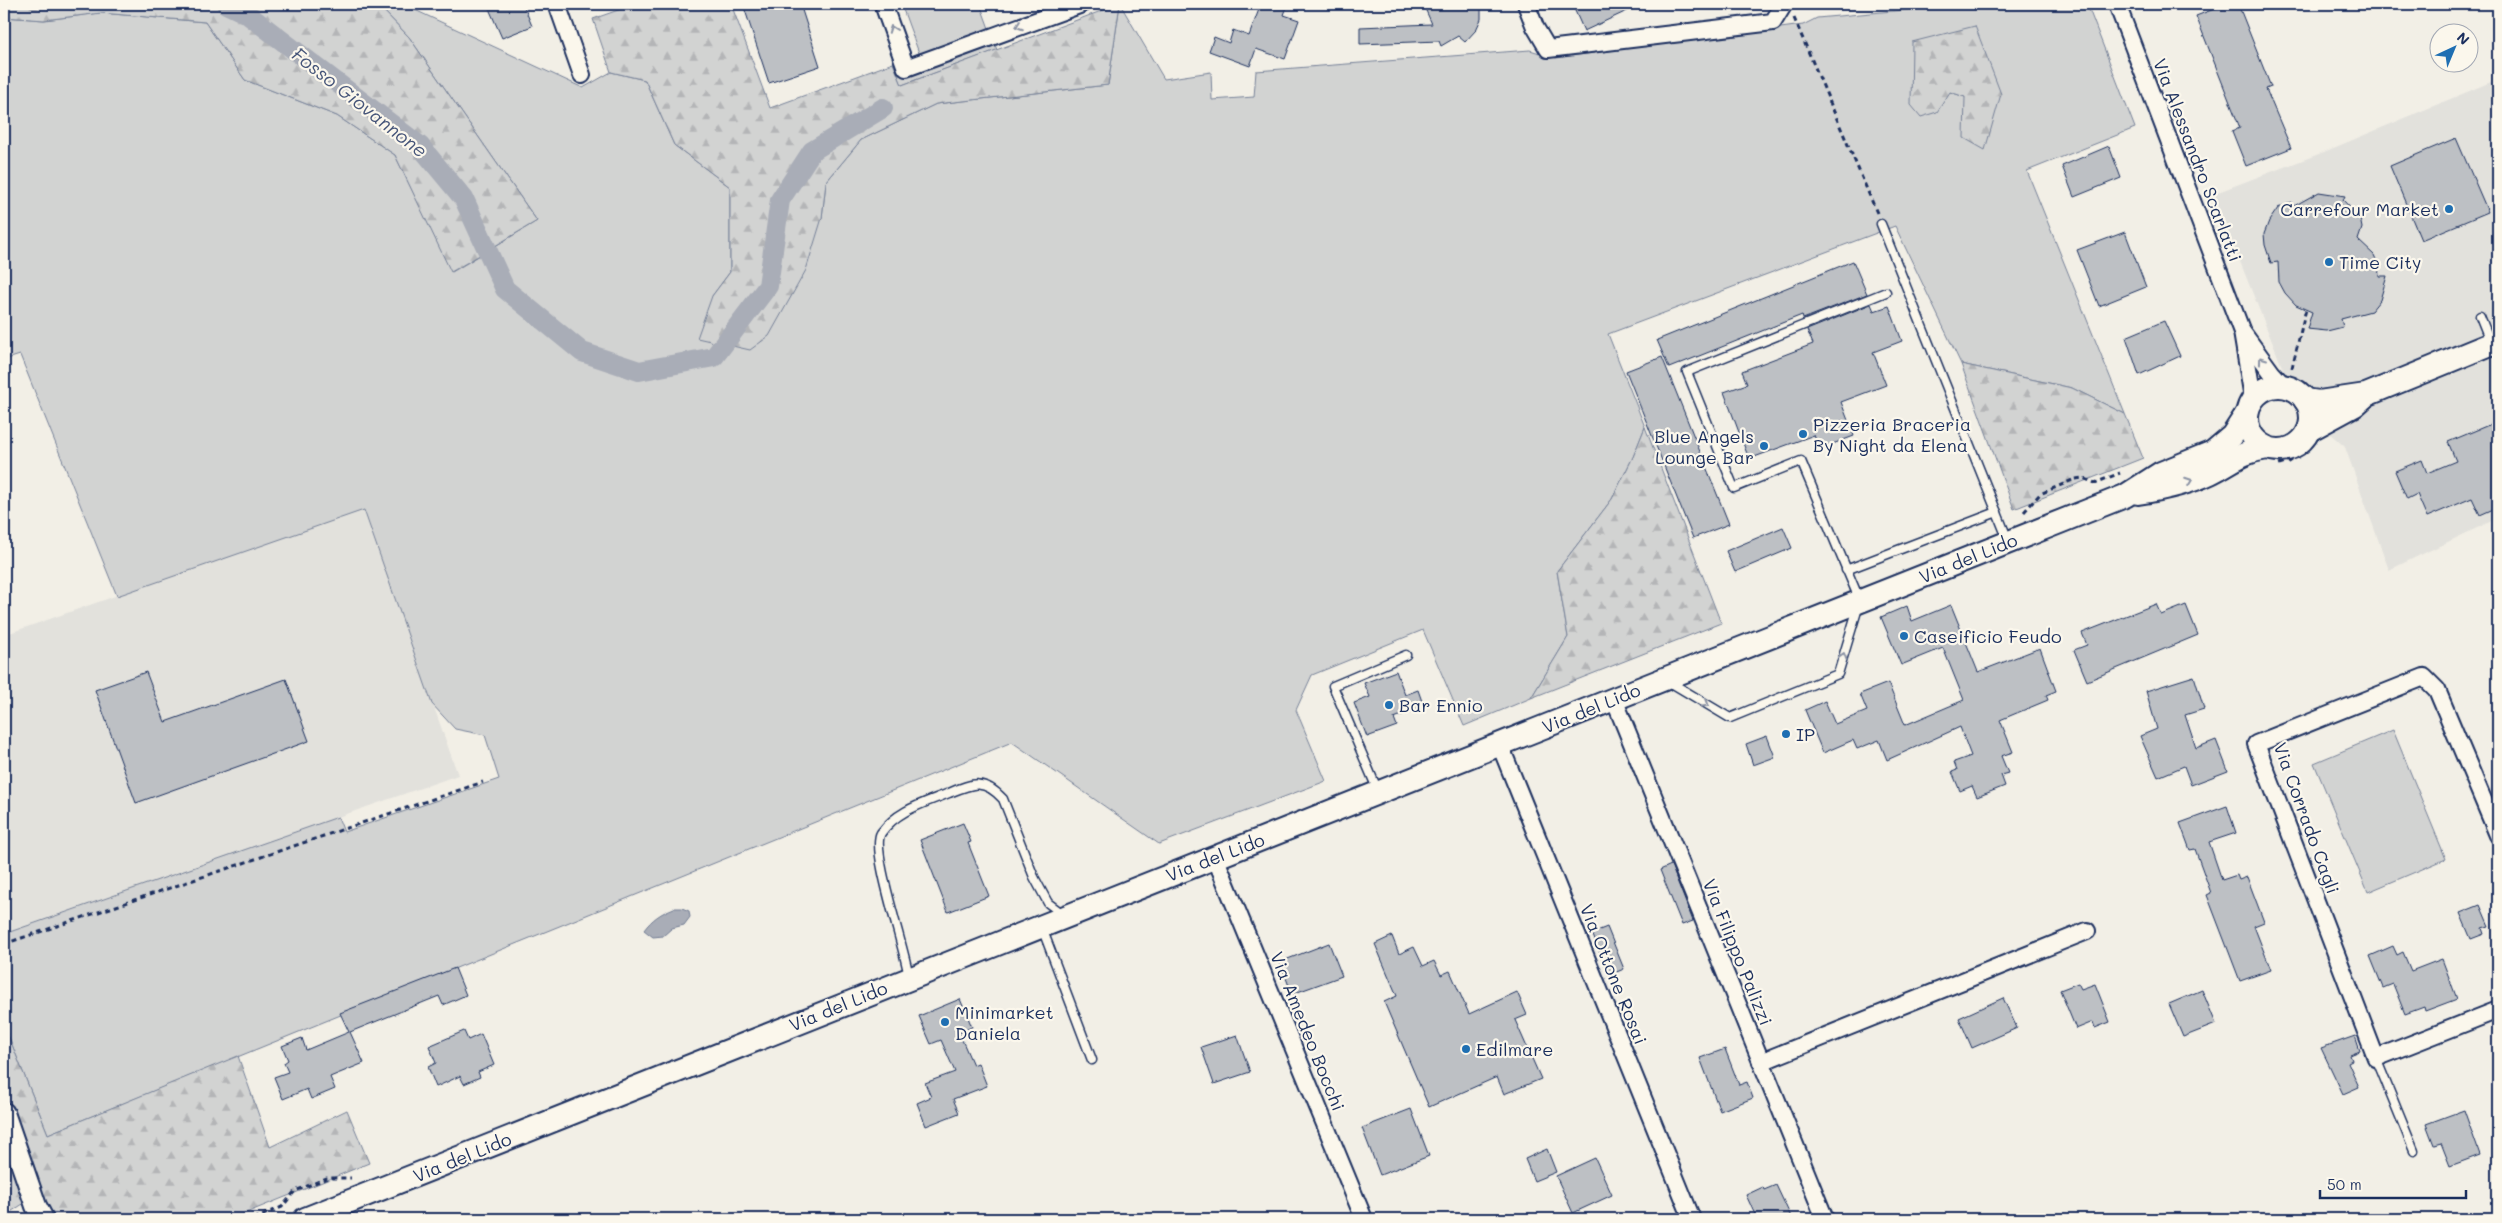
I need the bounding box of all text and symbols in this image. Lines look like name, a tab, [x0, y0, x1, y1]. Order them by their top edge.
one-way arrow	[1016, 20, 1024, 30]
north arrow	[2430, 22, 2480, 72]
one-way arrow	[888, 25, 898, 33]
text: N	[2453, 28, 2474, 49]
water label: Fosso Giovannone	[287, 41, 433, 163]
street label: Via Alessandro Scarlatti	[2148, 55, 2248, 265]
place label: Carrefour Market	[2280, 197, 2439, 221]
marker: Carrefour Market	[2443, 203, 2455, 215]
place label: Time City	[2339, 250, 2421, 274]
marker: Time City	[2323, 256, 2335, 268]
one-way arrow	[2259, 356, 2268, 366]
place label: Pizzeria Braceria By Night da Elena	[1813, 412, 1971, 457]
place label: Blue Angels Lounge Bar	[1654, 424, 1754, 469]
marker: Pizzeria Braceria By Night da Elena	[1797, 428, 1809, 440]
marker: Blue Angels Lounge Bar	[1758, 440, 1770, 452]
one-way arrow	[2184, 477, 2193, 487]
street label: Via del Lido	[1915, 527, 2021, 589]
place label: Caseificio Feudo	[1914, 624, 2062, 648]
marker: Caseificio Feudo	[1898, 630, 1910, 642]
one-way arrow	[1838, 653, 1848, 661]
street label: Via del Lido	[1538, 677, 1644, 739]
place label: Bar Ennio	[1399, 693, 1483, 717]
one-way arrow	[1701, 698, 1710, 708]
marker: Bar Ennio	[1383, 699, 1395, 711]
place label: IP	[1796, 722, 1815, 746]
marker: IP	[1780, 728, 1792, 740]
street label: Via Corrado Cagli	[2268, 739, 2346, 897]
street label: Via del Lido	[1162, 827, 1268, 887]
street label: Via Filippo Palizzi	[1698, 875, 1778, 1029]
street label: Via Ottone Rosai	[1575, 900, 1653, 1048]
street label: Via Amedeo Bocchi	[1265, 948, 1351, 1114]
street label: Via del Lido	[785, 975, 891, 1037]
place label: Minimarket Daniela	[955, 1000, 1054, 1045]
marker: Minimarket Daniela	[939, 1016, 951, 1028]
place label: Edilmare	[1476, 1037, 1554, 1061]
marker: Edilmare	[1460, 1043, 1472, 1055]
street label: Via del Lido	[409, 1126, 515, 1188]
scale bar	[2320, 1168, 2466, 1200]
text: 50 m	[2327, 1174, 2362, 1194]

